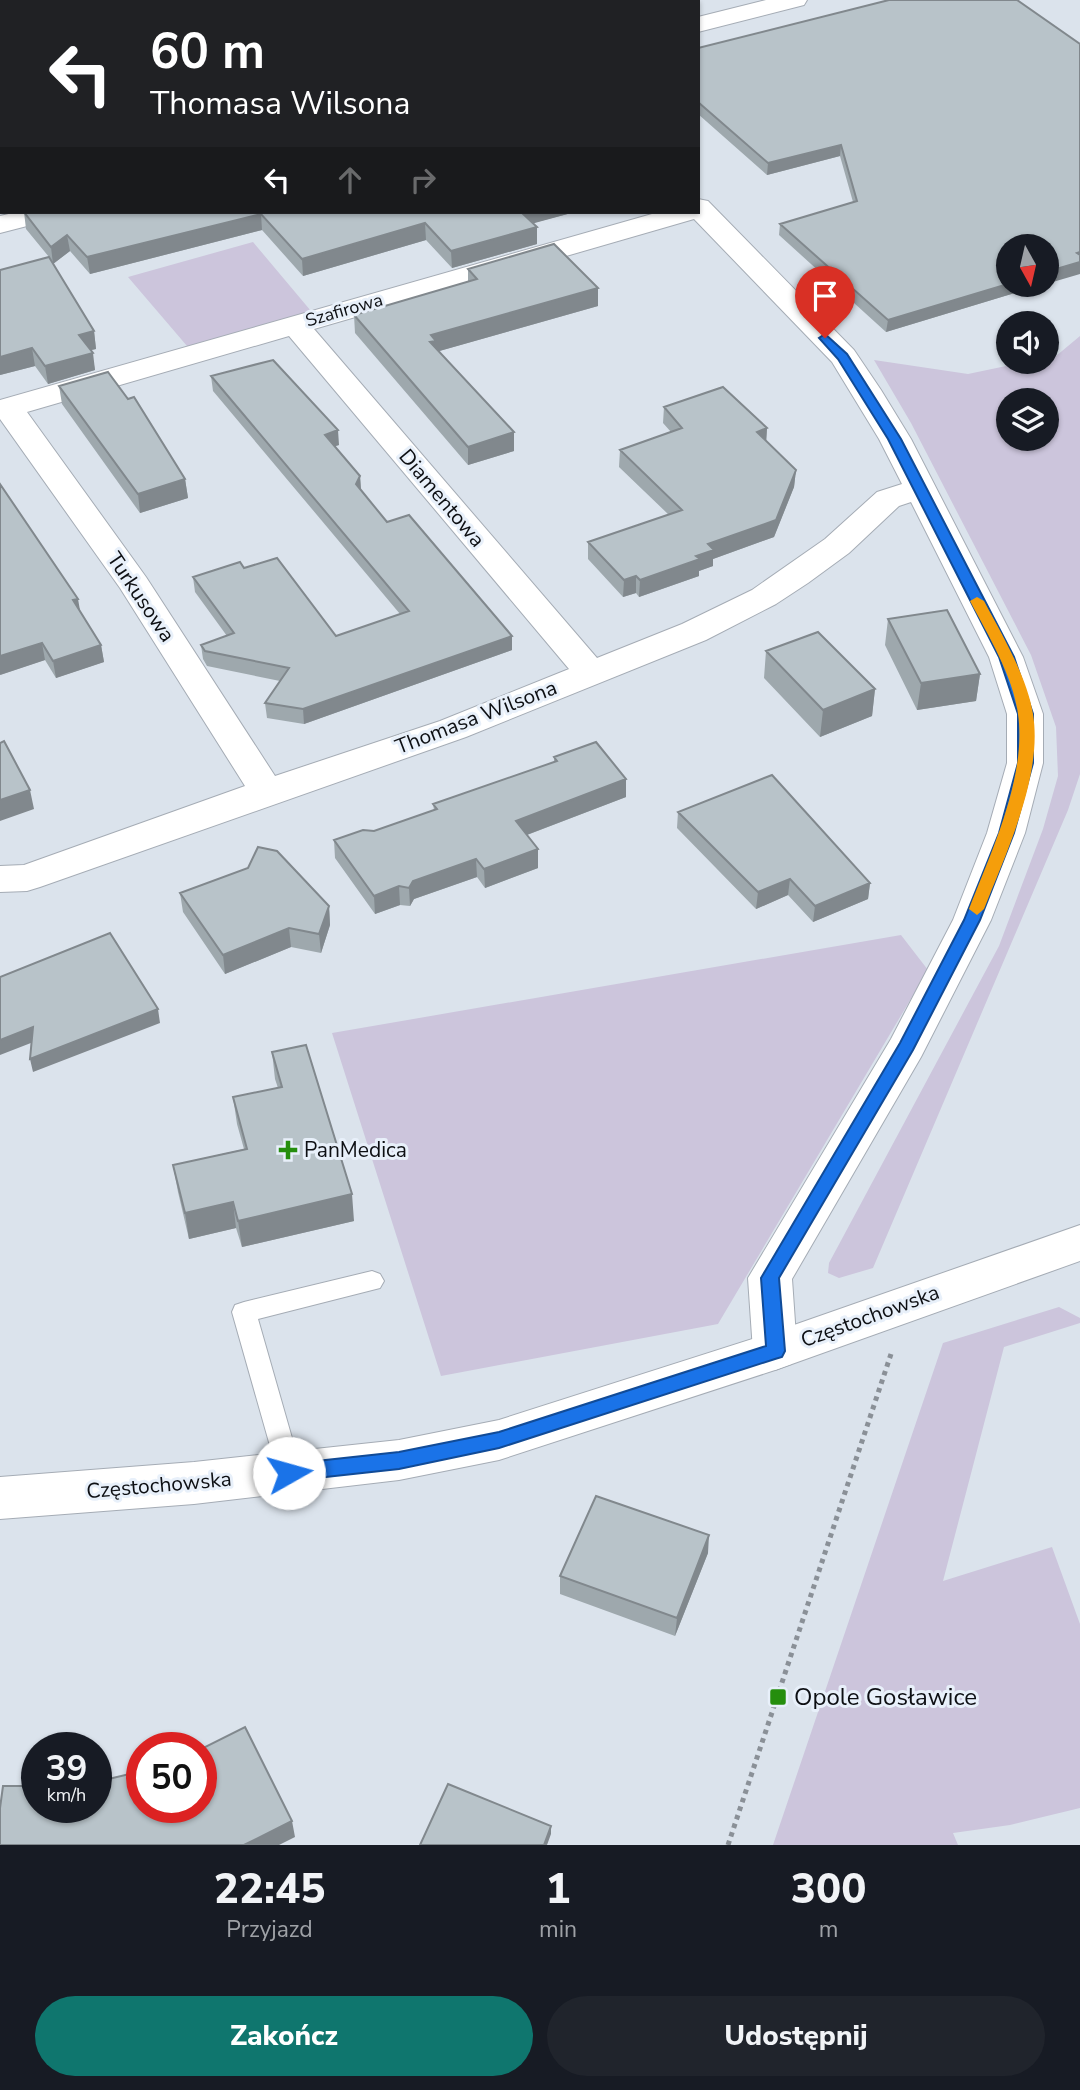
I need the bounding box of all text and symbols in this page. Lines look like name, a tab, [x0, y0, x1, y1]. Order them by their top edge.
text: 60 m	[150, 18, 265, 85]
icon: left	[35, 28, 126, 119]
text: Thomasa Wilsona	[150, 82, 410, 125]
icon: left	[258, 161, 296, 199]
icon: ahead	[331, 161, 369, 199]
icon: right	[404, 161, 442, 199]
north arrow	[996, 234, 1059, 298]
map controls	[996, 234, 1059, 451]
pin	[795, 266, 855, 338]
icon: arrive	[806, 277, 844, 315]
street label: Szafirowa	[302, 287, 386, 333]
button: sound	[996, 311, 1059, 374]
button: layers	[996, 388, 1059, 451]
street label: Diamentowa	[393, 443, 491, 553]
street label: Turkusowa	[101, 547, 181, 647]
street label: Thomasa Wilsona	[391, 673, 561, 761]
place label: PanMedica	[304, 1136, 407, 1164]
marker: PanMedica	[278, 1140, 298, 1160]
street label: Częstochowska	[797, 1278, 943, 1354]
position arrow	[252, 1436, 326, 1510]
street label: Częstochowska	[85, 1465, 233, 1505]
place label: Opole Gosławice	[794, 1681, 977, 1713]
marker: Opole Gosławice	[768, 1687, 788, 1707]
speed limit sign: 50	[126, 1732, 217, 1823]
text: 39	[45, 1745, 88, 1792]
text: km/h	[47, 1783, 86, 1807]
text: 22:45	[214, 1861, 325, 1918]
text: 1	[545, 1861, 571, 1918]
text: 300	[791, 1861, 866, 1918]
text: Przyjazd	[226, 1914, 313, 1945]
text: min	[539, 1914, 577, 1945]
text: m	[819, 1914, 838, 1945]
button: Zakończ	[35, 1996, 533, 2076]
button: Udostępnij	[547, 1996, 1045, 2076]

